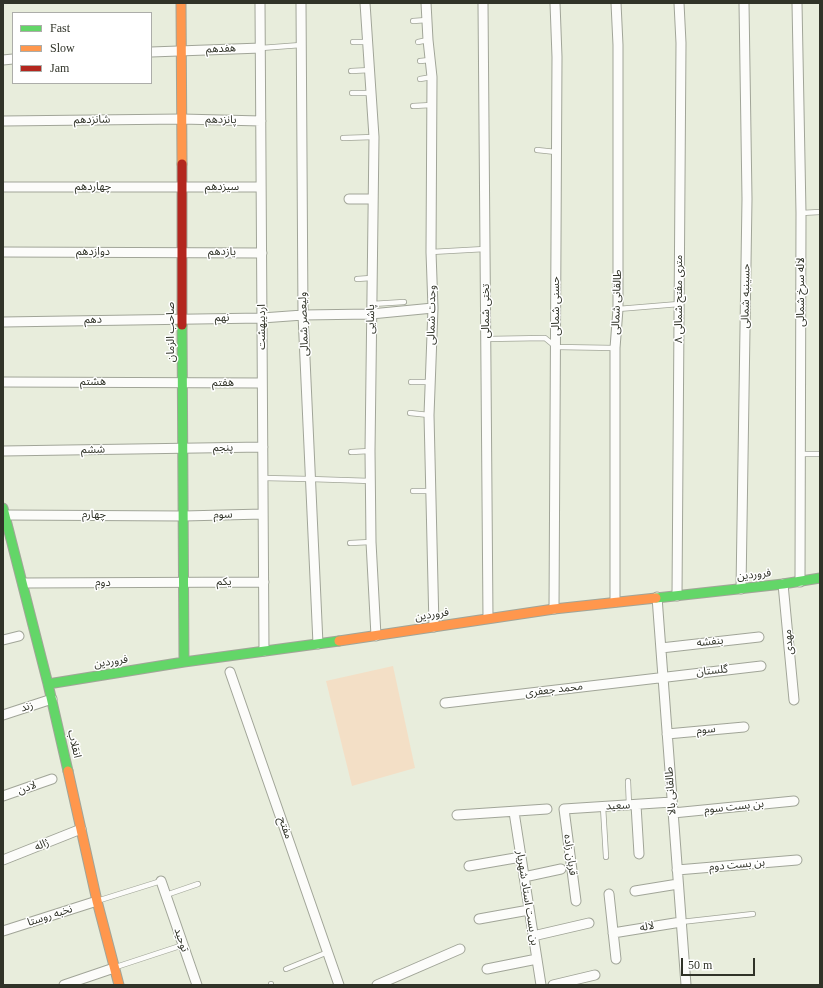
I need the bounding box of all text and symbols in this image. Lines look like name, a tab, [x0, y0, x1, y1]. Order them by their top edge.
legend	[12, 12, 152, 84]
text: Fast	[50, 21, 70, 35]
text: Slow	[50, 41, 75, 55]
street label: هفدهم	[206, 42, 236, 56]
text: Jam	[50, 61, 69, 75]
street label: شانزدهم	[74, 113, 110, 127]
street label: پانزدهم	[205, 113, 237, 127]
street label: چهاردهم	[75, 180, 111, 194]
street label: سیزدهم	[205, 180, 239, 194]
street label: دوازدهم	[76, 245, 110, 259]
street label: یازدهم	[208, 245, 236, 259]
street label: ۸ متری مفتح شمالی	[672, 255, 686, 343]
street label: لاله سرخ شمالی	[794, 257, 808, 327]
street label: حسینیه شمالی	[739, 263, 753, 329]
street label: طالقانی شمالی	[609, 269, 625, 335]
street label: حسنی شمالی	[549, 276, 563, 336]
street label: تختی شمالی	[479, 284, 493, 338]
street label: وحدت شمالی	[425, 285, 439, 345]
street label: ولیعصر شمالی	[296, 292, 312, 356]
street label: صاحب الزمان	[164, 302, 178, 362]
street label: اردیبهشت	[255, 304, 269, 350]
street label: پاشایی	[364, 304, 378, 334]
street label: نهم	[215, 311, 229, 325]
street label: دهم	[84, 313, 102, 327]
street label: هشتم	[80, 375, 106, 389]
street label: هفتم	[212, 376, 234, 390]
street label: پنجم	[213, 441, 233, 455]
street label: ششم	[81, 443, 105, 457]
street label: چهارم	[82, 508, 106, 522]
street label: سوم	[213, 508, 233, 522]
street label: فروردین	[736, 567, 772, 583]
street label: یکم	[216, 575, 232, 589]
street label: دوم	[95, 576, 111, 590]
street label: فروردین	[414, 606, 450, 624]
street label: مهدی	[781, 629, 797, 655]
street label: بنفشه	[696, 634, 724, 650]
street label: فروردین	[93, 653, 129, 671]
street label: گلستان	[695, 663, 729, 679]
street label: محمد جعفری	[524, 680, 584, 700]
street label: زند	[19, 699, 35, 715]
street label: سوم	[696, 723, 716, 737]
street label: انقلاب	[64, 729, 84, 759]
street label: طالقانی بالا	[663, 766, 679, 816]
street label: لادن	[16, 779, 38, 797]
street label: بن بست سوم	[703, 797, 765, 817]
street label: سعید	[606, 799, 630, 813]
street label: مفتح	[275, 815, 295, 841]
street label: قربان زاده	[561, 834, 579, 876]
street label: ژاله	[33, 836, 51, 854]
street label: بن بست استاد شهریار	[513, 850, 541, 946]
street label: بن بست دوم	[708, 856, 766, 874]
street label: نخبه روستا	[26, 903, 74, 929]
street label: لاله	[639, 919, 655, 935]
street label: توحید	[171, 926, 191, 954]
scale bar	[683, 950, 757, 976]
text: 50 m	[688, 958, 712, 972]

